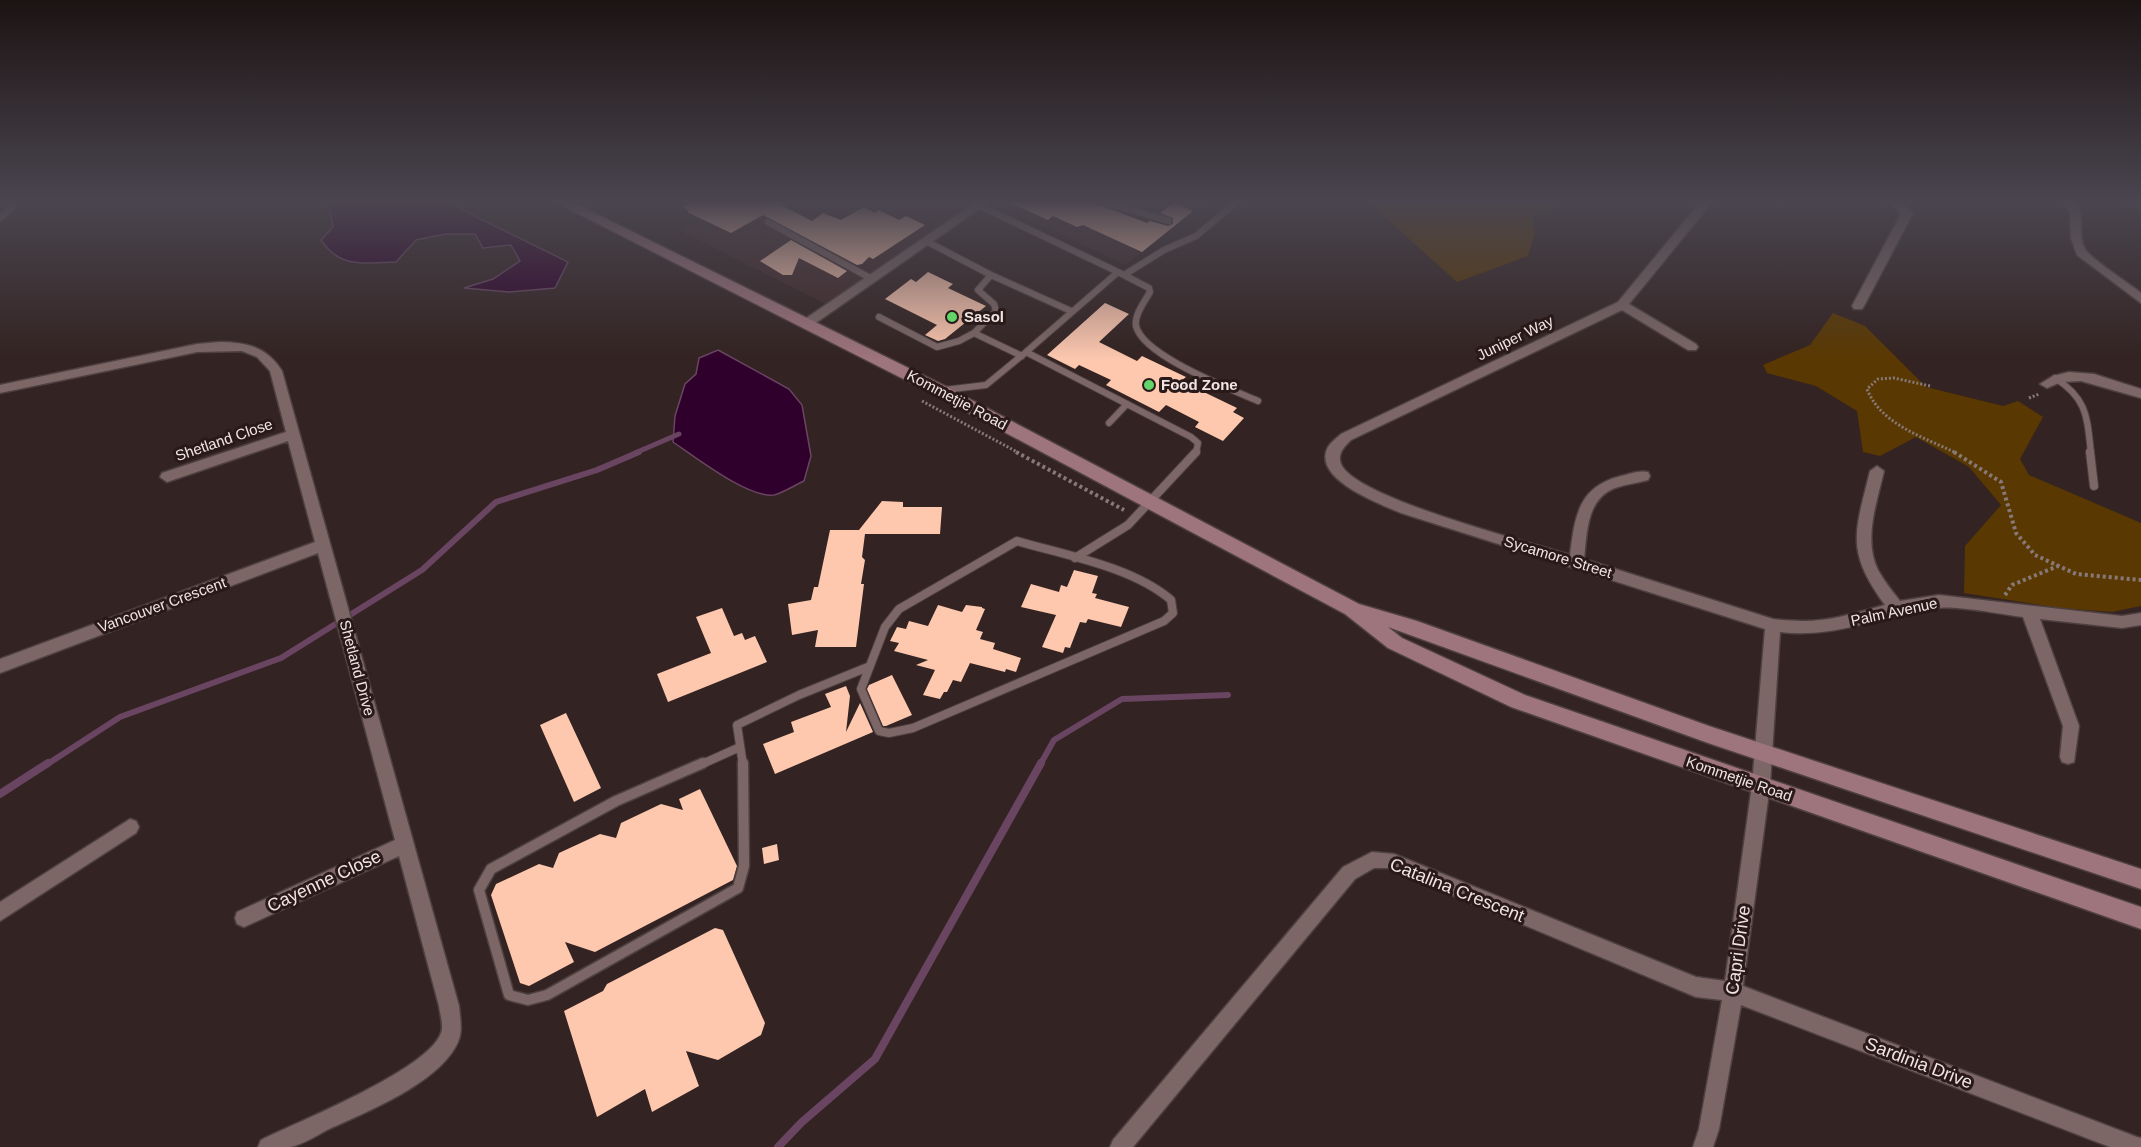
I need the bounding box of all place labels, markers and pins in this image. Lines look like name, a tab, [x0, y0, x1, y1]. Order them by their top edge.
place label: Sasol	[964, 308, 1004, 325]
marker: Sasol	[945, 310, 959, 324]
place label: Food Zone	[1161, 376, 1238, 393]
marker: Food Zone	[1142, 378, 1156, 392]

